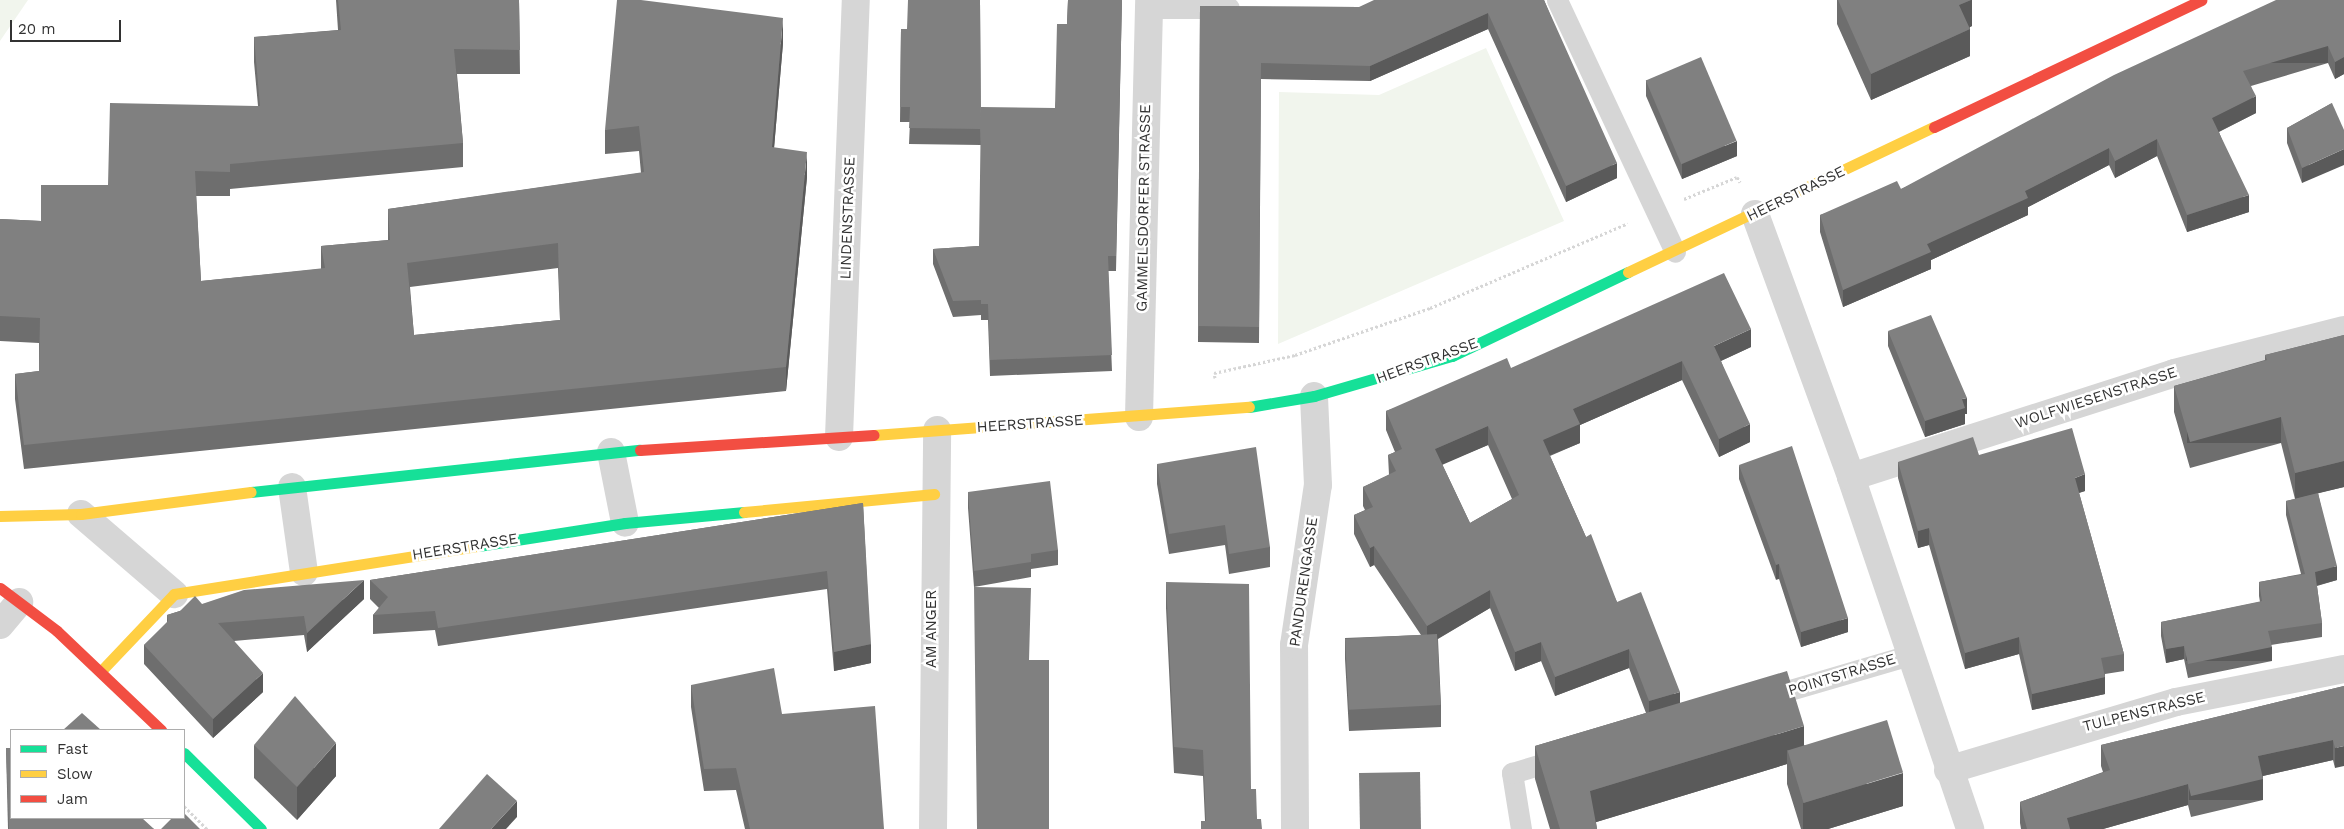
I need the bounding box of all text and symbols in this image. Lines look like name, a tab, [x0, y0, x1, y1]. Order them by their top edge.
scale bar	[12, 10, 124, 42]
text: 20 m	[18, 20, 56, 38]
street label: GAMMELSDORFER STRASSE	[1133, 104, 1155, 312]
street label: LINDENSTRASSE	[837, 156, 859, 280]
street label: HEERSTRASSE	[1744, 162, 1848, 226]
street label: HEERSTRASSE	[1374, 334, 1480, 388]
street label: WOLFWIESENSTRASSE	[2013, 363, 2179, 433]
street label: HEERSTRASSE	[976, 411, 1084, 437]
street label: PANDURENGASSE	[1286, 516, 1322, 648]
street label: HEERSTRASSE	[411, 530, 519, 564]
street label: AM ANGER	[923, 589, 941, 669]
street label: POINTSTRASSE	[1786, 650, 1898, 700]
street label: TULPENSTRASSE	[2081, 688, 2207, 736]
legend	[10, 729, 185, 819]
text: Fast	[57, 740, 88, 758]
text: Slow	[57, 765, 93, 783]
text: Jam	[57, 790, 88, 808]

